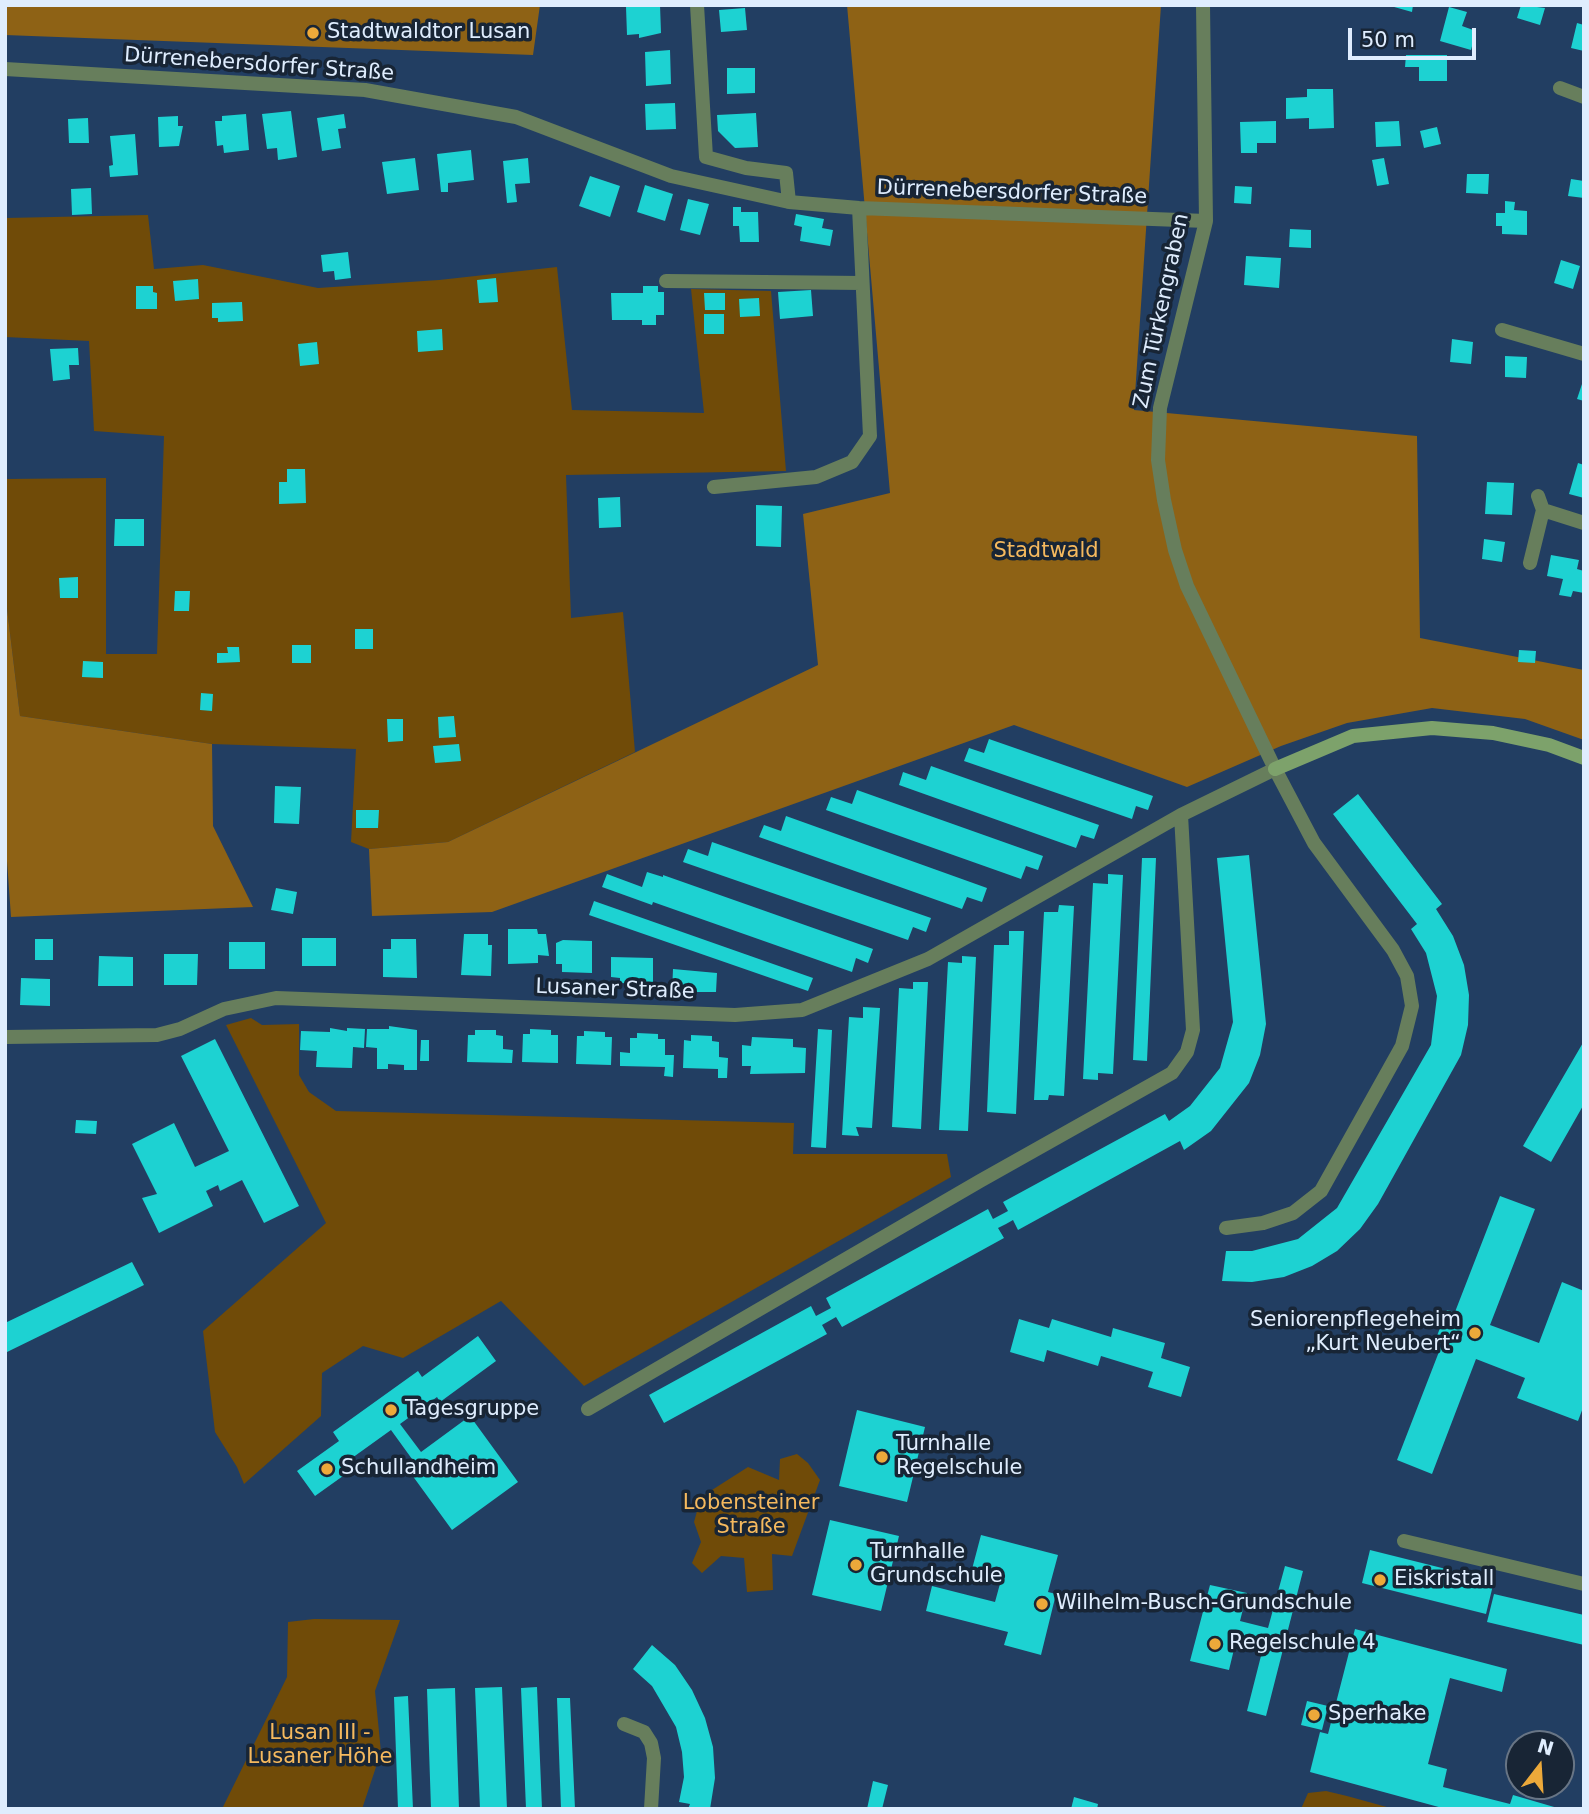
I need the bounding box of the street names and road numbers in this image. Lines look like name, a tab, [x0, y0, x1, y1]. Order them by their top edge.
street label: Dürrenebersdorfer Straße	[123, 43, 395, 87]
street label: Dürrenebersdorfer Straße	[876, 176, 1148, 210]
street label: Zum Türkengraben	[1129, 211, 1195, 411]
street label: Lusaner Straße	[535, 975, 695, 1005]

